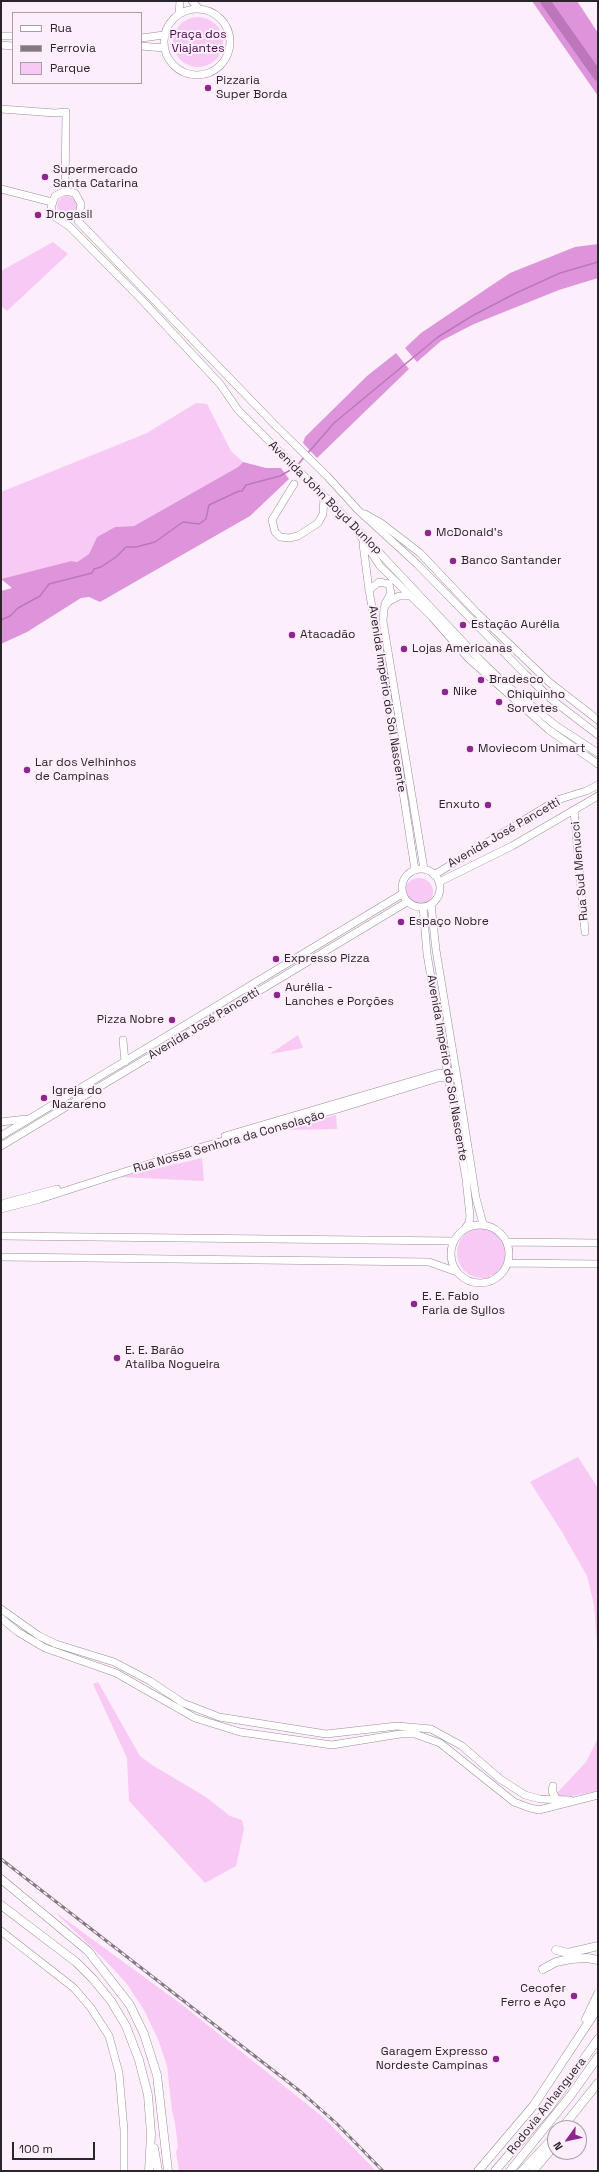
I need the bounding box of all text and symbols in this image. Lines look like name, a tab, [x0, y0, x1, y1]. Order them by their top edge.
legend	[12, 12, 142, 84]
text: Rua	[50, 20, 72, 36]
park label: Praça dos Viajantes	[170, 28, 226, 56]
text: Ferrovia	[50, 40, 96, 56]
text: Parque	[50, 60, 90, 76]
place label: Pizzaria Super Borda	[216, 74, 287, 102]
marker: Pizzaria Super Borda	[203, 83, 213, 93]
place label: Supermercado Santa Catarina	[53, 163, 138, 191]
marker: Supermercado Santa Catarina	[40, 172, 50, 182]
place label: Drogasil	[46, 208, 92, 222]
marker: Drogasil	[33, 210, 43, 220]
street label: Avenida John Boyd Dunlop	[265, 438, 385, 558]
place label: McDonald's	[436, 526, 503, 540]
marker: McDonald's	[423, 528, 433, 538]
place label: Banco Santander	[461, 554, 561, 568]
marker: Banco Santander	[448, 556, 458, 566]
street label: Avenida Império do Sol Nascente	[365, 605, 409, 793]
place label: Estação Aurélia	[471, 618, 560, 632]
marker: Estação Aurélia	[458, 620, 468, 630]
place label: Atacadão	[300, 628, 355, 642]
marker: Atacadão	[287, 630, 297, 640]
place label: Lojas Americanas	[412, 642, 512, 656]
marker: Lojas Americanas	[399, 644, 409, 654]
place label: Bradesco	[489, 673, 544, 687]
marker: Bradesco	[476, 675, 486, 685]
place label: Nike	[453, 685, 477, 699]
marker: Nike	[440, 687, 450, 697]
place label: Chiquinho Sorvetes	[507, 688, 565, 716]
marker: Chiquinho Sorvetes	[494, 697, 504, 707]
place label: Moviecom Unimart	[478, 742, 586, 756]
marker: Moviecom Unimart	[465, 744, 475, 754]
place label: Lar dos Velhinhos de Campinas	[35, 756, 136, 784]
marker: Lar dos Velhinhos de Campinas	[22, 765, 32, 775]
street label: Avenida José Pancetti	[445, 795, 563, 871]
place label: Enxuto	[439, 798, 480, 812]
marker: Enxuto	[483, 800, 493, 810]
street label: Rua Sud Menucci	[568, 821, 592, 921]
place label: Espaço Nobre	[409, 915, 489, 929]
marker: Espaço Nobre	[396, 917, 406, 927]
place label: Expresso Pizza	[284, 952, 370, 966]
marker: Expresso Pizza	[271, 954, 281, 964]
street label: Avenida Império do Sol Nascente	[424, 974, 470, 1162]
place label: Aurélia - Lanches e Porções	[285, 981, 394, 1009]
street label: Avenida José Pancetti	[146, 985, 262, 1063]
marker: Aurélia - Lanches e Porções	[272, 990, 282, 1000]
place label: Pizza Nobre	[97, 1013, 164, 1027]
marker: Pizza Nobre	[167, 1015, 177, 1025]
place label: Igreja do Nazareno	[52, 1084, 106, 1112]
marker: Igreja do Nazareno	[39, 1093, 49, 1103]
street label: Rua Nossa Senhora da Consolação	[132, 1108, 326, 1176]
place label: E. E. Fabio Faria de Syllos	[422, 1290, 505, 1318]
marker: E. E. Fabio Faria de Syllos	[409, 1299, 419, 1309]
place label: E. E. Barão Ataliba Nogueira	[125, 1344, 220, 1372]
marker: E. E. Barão Ataliba Nogueira	[112, 1353, 122, 1363]
place label: Cecofer Ferro e Aço	[501, 1982, 566, 2010]
marker: Cecofer Ferro e Aço	[569, 1991, 579, 2001]
place label: Garagem Expresso Nordeste Campinas	[376, 2045, 488, 2073]
marker: Garagem Expresso Nordeste Campinas	[491, 2054, 501, 2064]
street label: Rodovia Anhanguera	[505, 2055, 589, 2157]
north arrow	[547, 2120, 587, 2160]
scale bar	[14, 2134, 97, 2160]
text: N	[550, 2139, 566, 2153]
text: 100 m	[19, 2141, 53, 2157]

